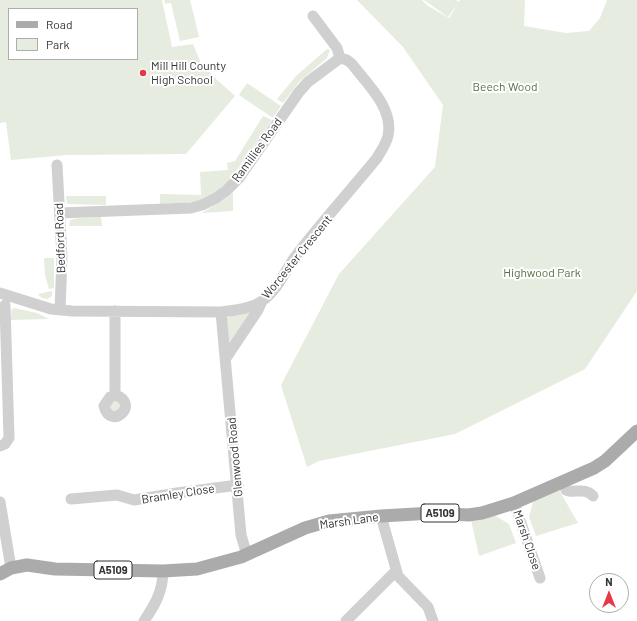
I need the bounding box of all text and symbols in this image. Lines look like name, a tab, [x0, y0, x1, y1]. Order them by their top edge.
legend	[8, 8, 138, 60]
text: Road	[46, 17, 73, 31]
text: Park	[46, 37, 70, 51]
place label: Mill Hill County High School	[151, 59, 226, 87]
marker: Mill Hill County High School	[138, 68, 148, 78]
park label: Beech Wood	[472, 80, 538, 94]
street label: Ramillies Road	[229, 115, 285, 185]
street label: Bedford Road	[52, 203, 68, 273]
street label: Worcester Crescent	[259, 212, 335, 302]
park label: Highwood Park	[503, 266, 581, 280]
street label: Glenwood Road	[224, 417, 246, 497]
street label: Bramley Close	[141, 481, 215, 507]
road number: A5109	[421, 504, 459, 522]
street label: Marsh Close	[510, 508, 544, 572]
street label: Marsh Lane	[319, 510, 379, 532]
road number: A5109	[94, 561, 132, 579]
north arrow	[589, 573, 629, 613]
text: N	[605, 575, 613, 588]

